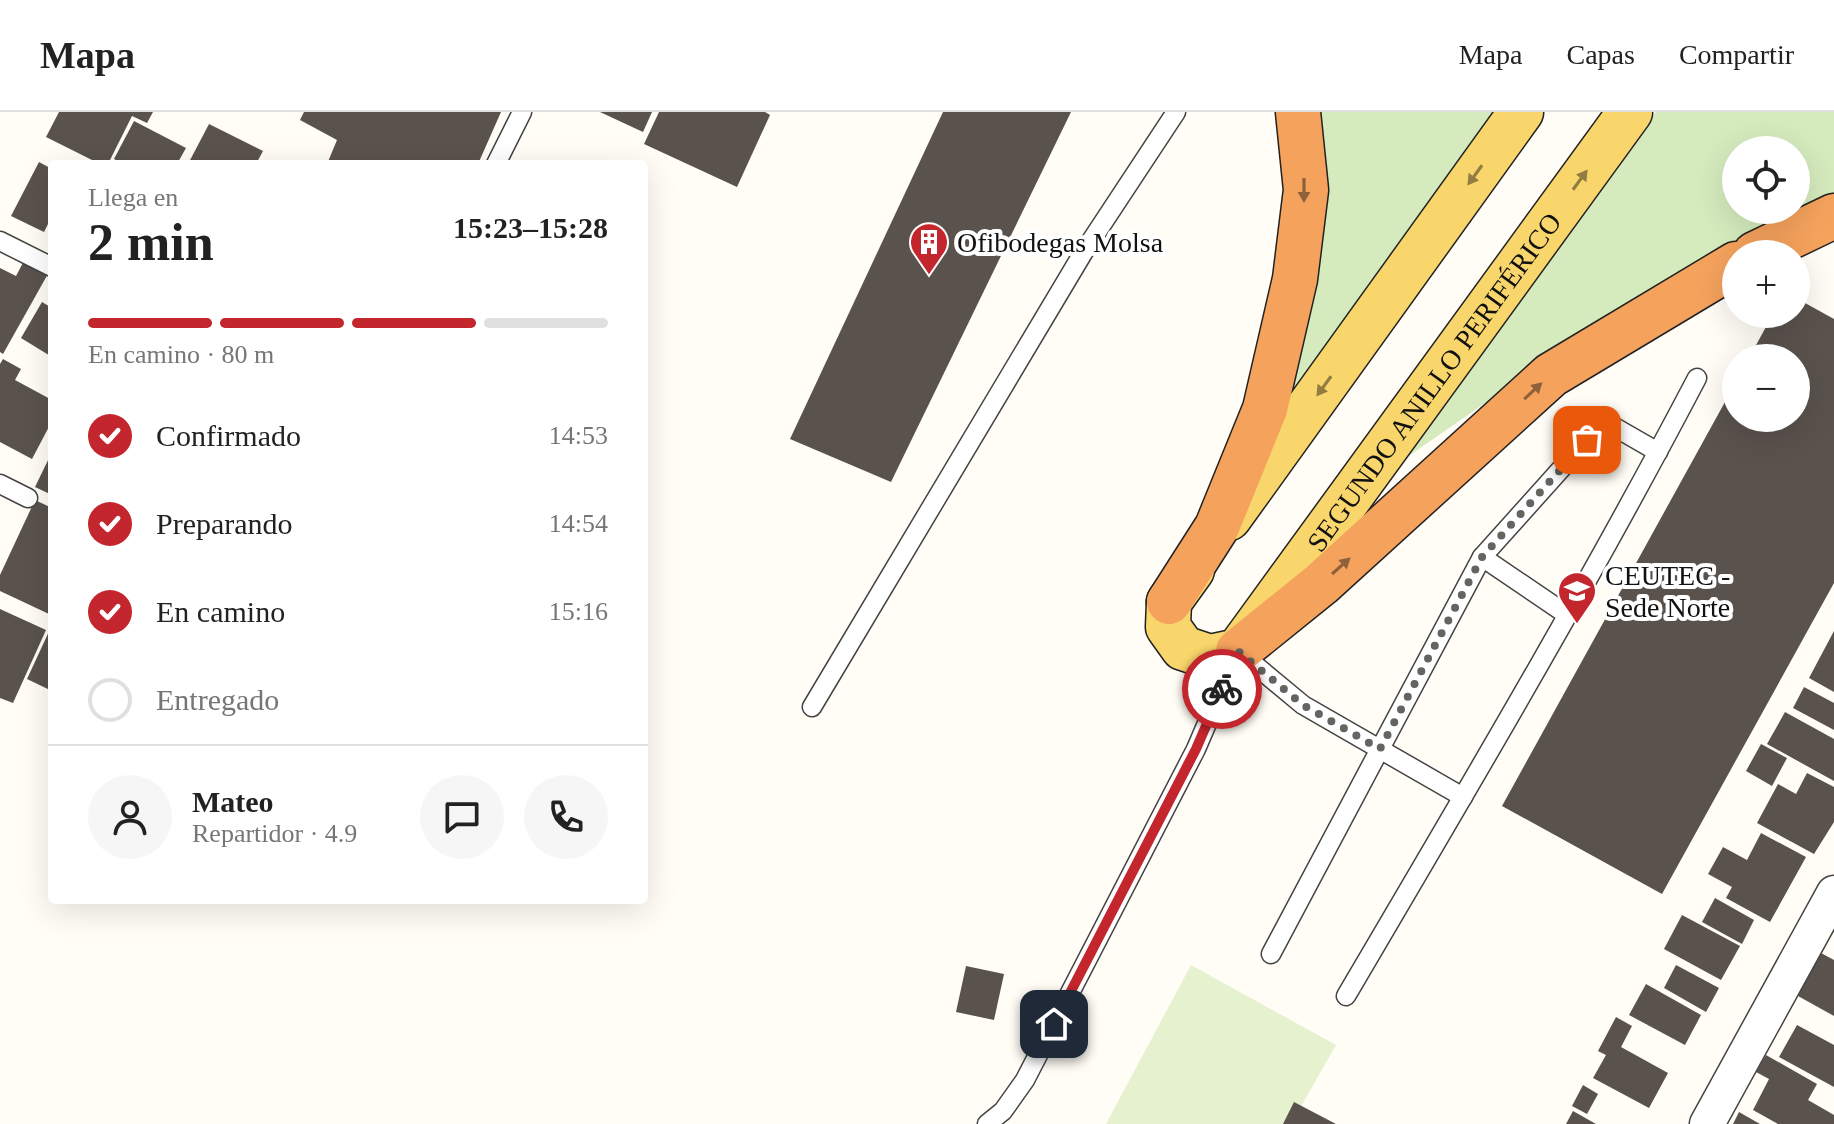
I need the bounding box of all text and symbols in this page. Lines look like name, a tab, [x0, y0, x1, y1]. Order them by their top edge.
text: Mapa	[40, 34, 135, 76]
text: Mapa	[1459, 39, 1522, 70]
text: Capas	[1566, 39, 1635, 70]
text: Compartir	[1679, 39, 1794, 70]
map controls	[1722, 136, 1810, 432]
button: locate	[1722, 136, 1810, 224]
one-way arrow	[1468, 165, 1484, 186]
one-way arrow	[1572, 170, 1587, 191]
one-way arrow	[1298, 178, 1310, 203]
text: Llega en	[88, 183, 178, 212]
street label: SEGUNDO ANILLO PERIFÉRICO	[1300, 207, 1567, 557]
text: 15:23–15:28	[453, 211, 608, 244]
text: 2 min	[88, 214, 214, 271]
building icon: Ofibodegas Molsa	[908, 221, 950, 276]
place label: Ofibodegas Molsa	[957, 227, 1164, 258]
button: +	[1722, 240, 1810, 328]
text: En camino · 80 m	[88, 340, 274, 369]
button: −	[1722, 344, 1810, 432]
one-way arrow	[1316, 376, 1332, 397]
one-way arrow	[1524, 382, 1543, 400]
pin	[1553, 406, 1621, 474]
icon: check	[88, 414, 132, 458]
icon: bag	[1565, 418, 1609, 462]
text: Confirmado	[156, 419, 301, 452]
text: 14:53	[549, 421, 608, 450]
icon: check	[88, 502, 132, 546]
text: Preparando	[156, 507, 293, 540]
text: 14:54	[549, 509, 608, 538]
one-way arrow	[1331, 558, 1351, 575]
place label: CEUTEC - Sede Norte	[1605, 560, 1730, 623]
school or university icon: CEUTEC - Sede Norte	[1556, 570, 1598, 625]
icon: check	[88, 590, 132, 634]
text: En camino	[156, 595, 285, 628]
text: 15:16	[549, 597, 608, 626]
courier	[1182, 649, 1262, 729]
icon: bike	[1200, 667, 1244, 711]
text: Entregado	[156, 683, 279, 716]
button: person	[88, 775, 172, 859]
button: chat	[420, 775, 504, 859]
button: phone	[524, 775, 608, 859]
text: Mateo	[192, 785, 274, 818]
text: Repartidor · 4.9	[192, 819, 357, 848]
pin	[1020, 990, 1088, 1058]
icon: home	[1032, 1002, 1076, 1046]

